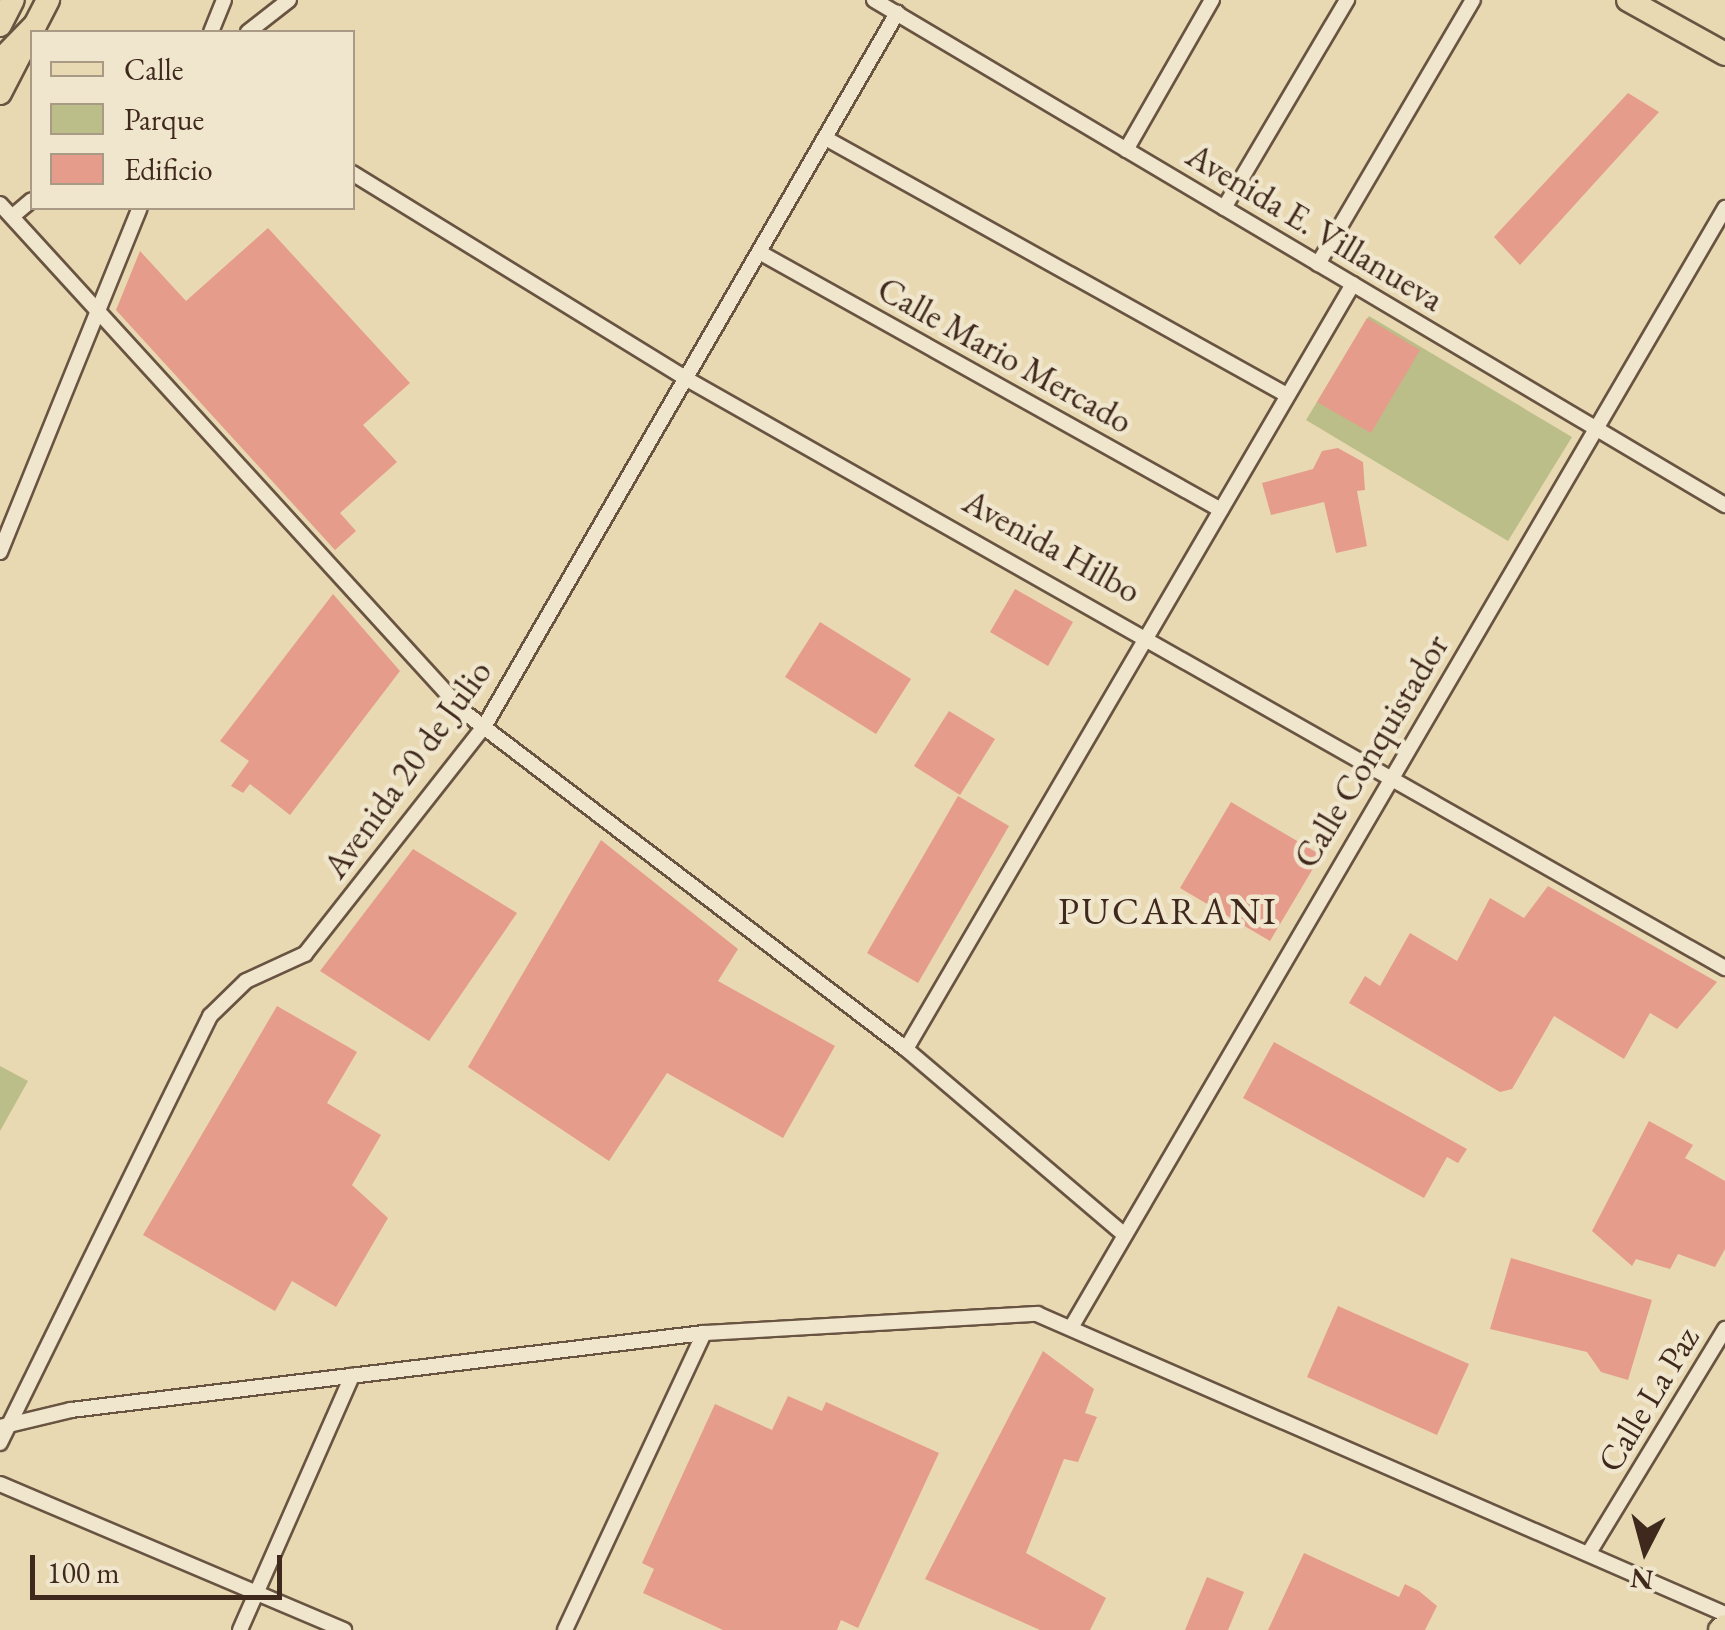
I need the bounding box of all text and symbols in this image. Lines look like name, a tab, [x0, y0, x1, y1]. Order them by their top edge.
legend	[30, 30, 355, 210]
text: Calle	[124, 50, 183, 89]
text: Parque	[124, 100, 204, 139]
street label: Avenida E. Villanueva	[1179, 134, 1451, 320]
text: Edificio	[124, 150, 213, 189]
street label: Calle Mario Mercado	[870, 268, 1140, 442]
street label: Avenida Hilbo	[956, 480, 1148, 612]
street label: Calle Conquistador	[1285, 627, 1457, 875]
street label: Avenida 20 de Julio	[314, 652, 500, 886]
district label: PUCARANI	[1058, 888, 1278, 934]
street label: Calle La Paz	[1588, 1319, 1708, 1479]
north arrow	[1595, 1500, 1695, 1600]
scale bar	[35, 1535, 288, 1597]
text: 100 m	[47, 1553, 120, 1592]
text: N	[1629, 1561, 1655, 1599]

